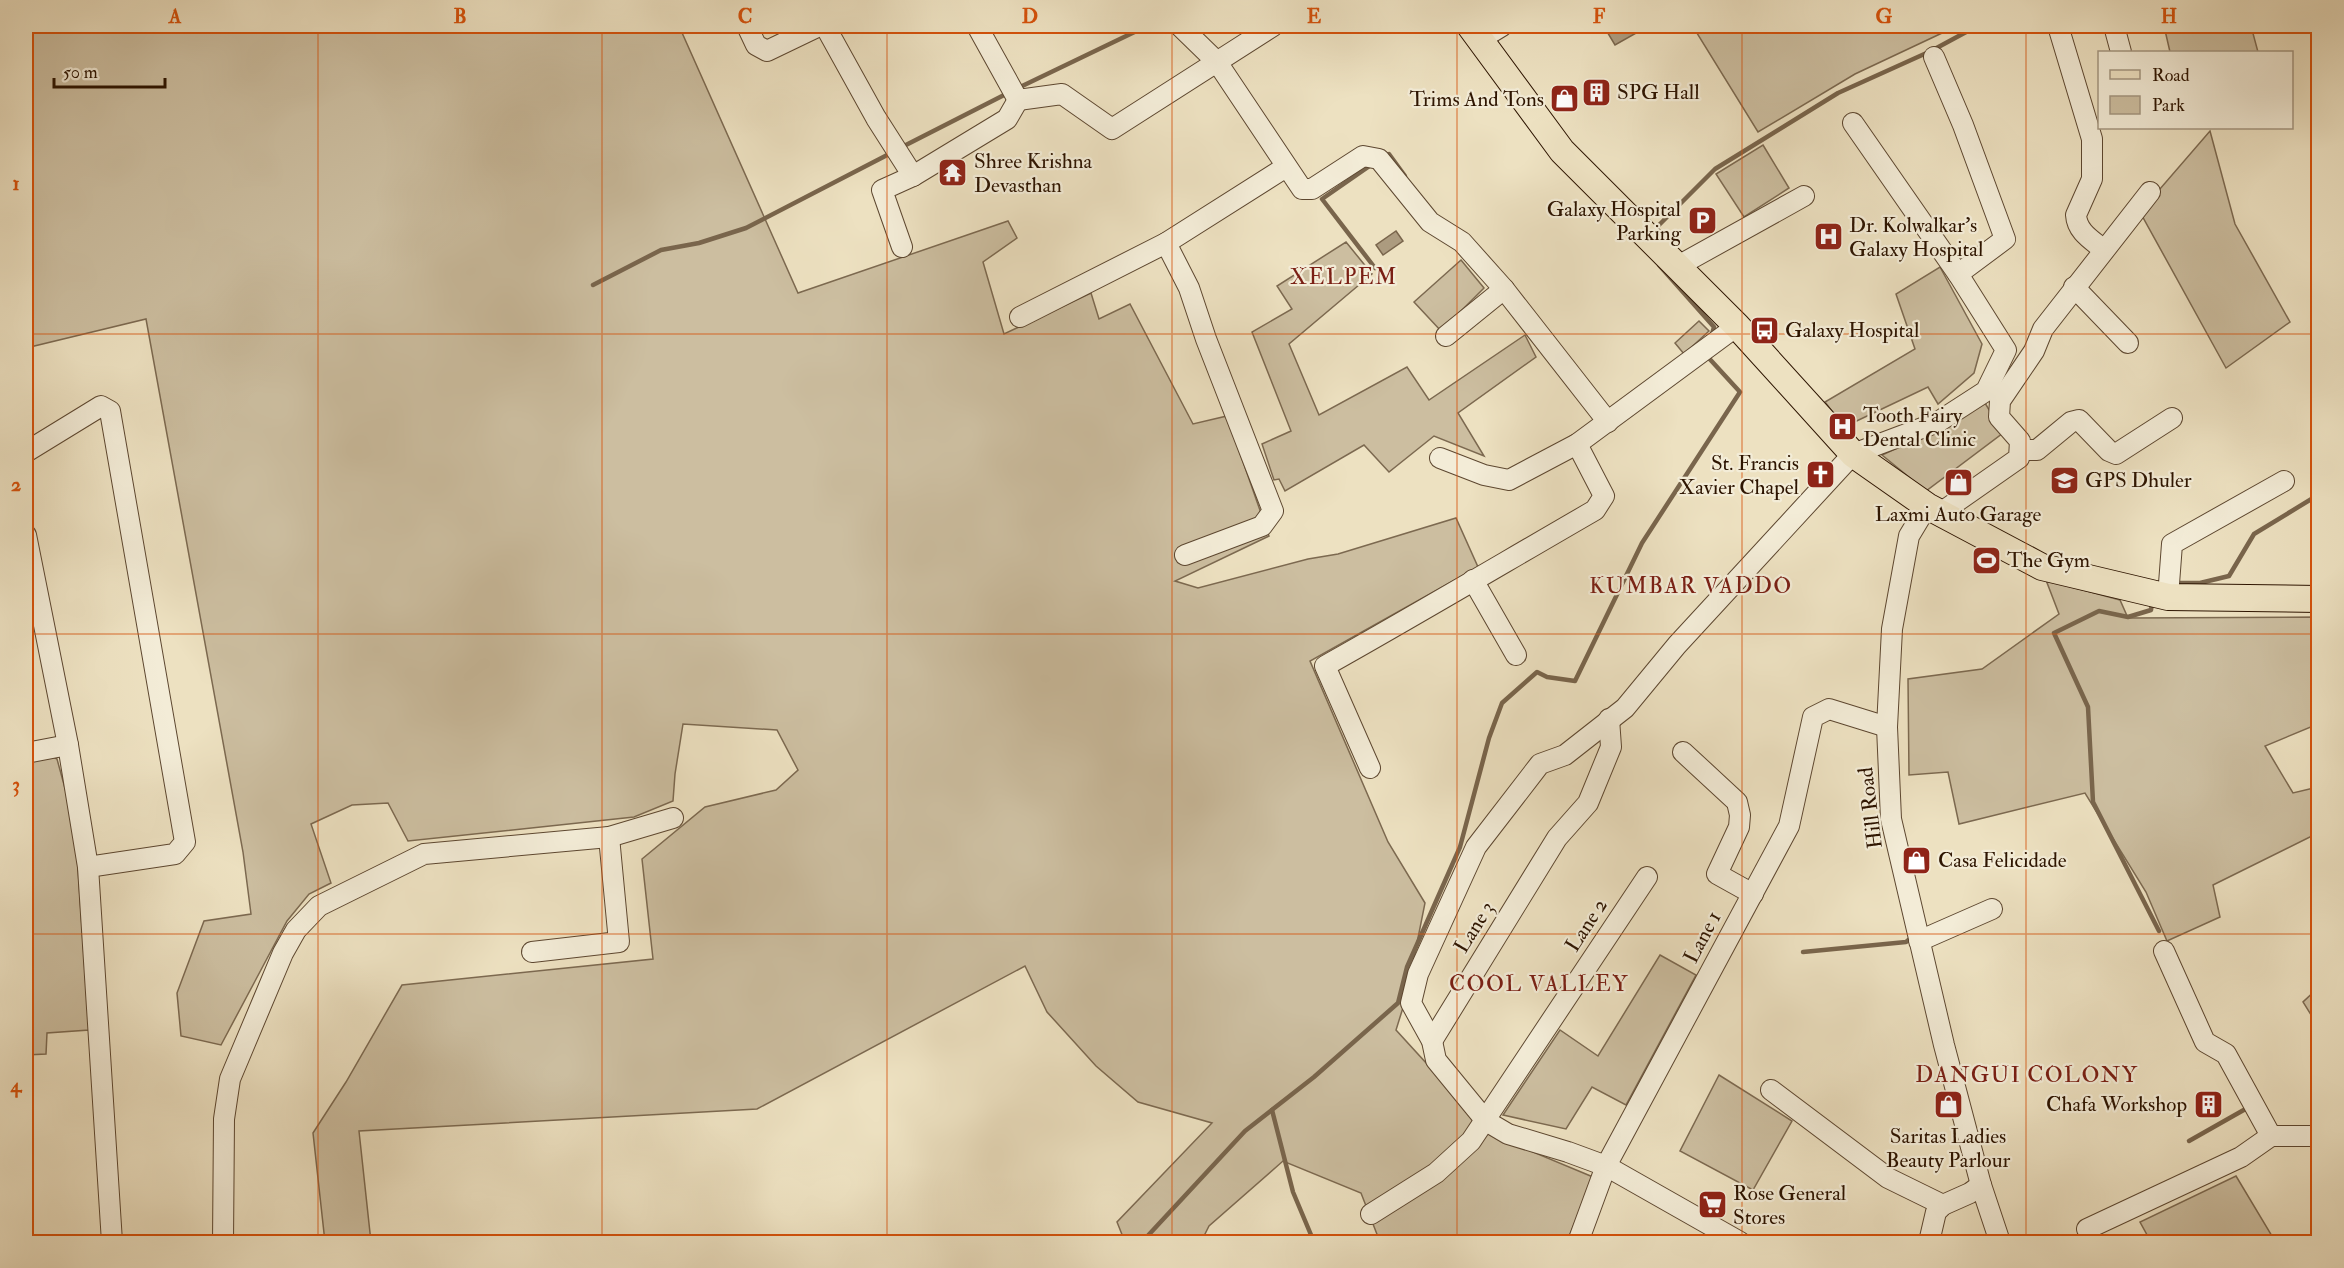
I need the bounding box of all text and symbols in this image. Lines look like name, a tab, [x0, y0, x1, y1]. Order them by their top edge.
text: A	[168, 4, 182, 29]
text: B	[453, 4, 467, 29]
text: C	[738, 4, 752, 29]
text: D	[1022, 4, 1038, 29]
text: E	[1307, 4, 1322, 29]
text: F	[1593, 4, 1606, 29]
text: G	[1876, 4, 1893, 29]
text: H	[2161, 4, 2177, 29]
scale bar	[54, 51, 165, 89]
legend	[2098, 51, 2293, 129]
text: 50 m	[63, 61, 98, 84]
text: Road	[2152, 64, 2190, 87]
building icon: SPG Hall	[1580, 76, 1612, 108]
place label: SPG Hall	[1617, 79, 1700, 106]
shop icon: Trims And Tons	[1549, 83, 1581, 115]
place label: Trims And Tons	[1409, 86, 1544, 113]
text: Park	[2152, 94, 2185, 117]
place label: Shree Krishna Devasthan	[974, 148, 1092, 199]
temple icon: Shree Krishna Devasthan	[937, 157, 969, 189]
text: 1	[12, 171, 20, 196]
place label: Galaxy Hospital Parking	[1547, 196, 1682, 247]
parking icon: Galaxy Hospital Parking	[1686, 205, 1718, 237]
place label: Dr. Kolwalkar's Galaxy Hospital	[1849, 212, 1984, 263]
hospital icon: Dr. Kolwalkar's Galaxy Hospital	[1812, 221, 1844, 253]
district label: XELPEM	[1290, 263, 1398, 291]
bus stop icon: Galaxy Hospital	[1748, 314, 1780, 346]
place label: Galaxy Hospital	[1785, 317, 1920, 344]
place label: Tooth Fairy Dental Clinic	[1863, 402, 1976, 453]
hospital icon: Tooth Fairy Dental Clinic	[1826, 411, 1858, 443]
place label: St. Francis Xavier Chapel	[1679, 450, 1800, 501]
church icon: St. Francis Xavier Chapel	[1804, 459, 1836, 491]
school or university icon: GPS Dhuler	[2048, 464, 2080, 496]
shop icon: Laxmi Auto Garage	[1942, 467, 1974, 499]
place label: GPS Dhuler	[2085, 467, 2192, 494]
text: 2	[11, 472, 21, 497]
place label: Laxmi Auto Garage	[1875, 501, 2042, 528]
sports icon: The Gym	[1970, 544, 2002, 576]
place label: The Gym	[2007, 547, 2090, 574]
district label: KUMBAR VADDO	[1589, 572, 1793, 600]
street label: Hill Road	[1852, 765, 1889, 850]
text: 3	[12, 772, 20, 797]
shop icon: Casa Felicidade	[1901, 844, 1933, 876]
place label: Casa Felicidade	[1938, 847, 2067, 874]
street label: Lane 2	[1559, 893, 1614, 957]
street label: Lane 3	[1448, 896, 1501, 958]
street label: Lane 1	[1678, 906, 1727, 968]
district label: COOL VALLEY	[1449, 970, 1629, 998]
district label: DANGUI COLONY	[1915, 1061, 2139, 1089]
text: 4	[10, 1073, 23, 1098]
building icon: Chafa Workshop	[2192, 1088, 2224, 1120]
shop icon: Saritas Ladies Beauty Parlour	[1932, 1089, 1964, 1121]
place label: Chafa Workshop	[2046, 1091, 2187, 1118]
place label: Saritas Ladies Beauty Parlour	[1886, 1123, 2011, 1174]
place label: Rose General Stores	[1733, 1180, 1847, 1231]
supermarket icon: Rose General Stores	[1696, 1189, 1728, 1221]

